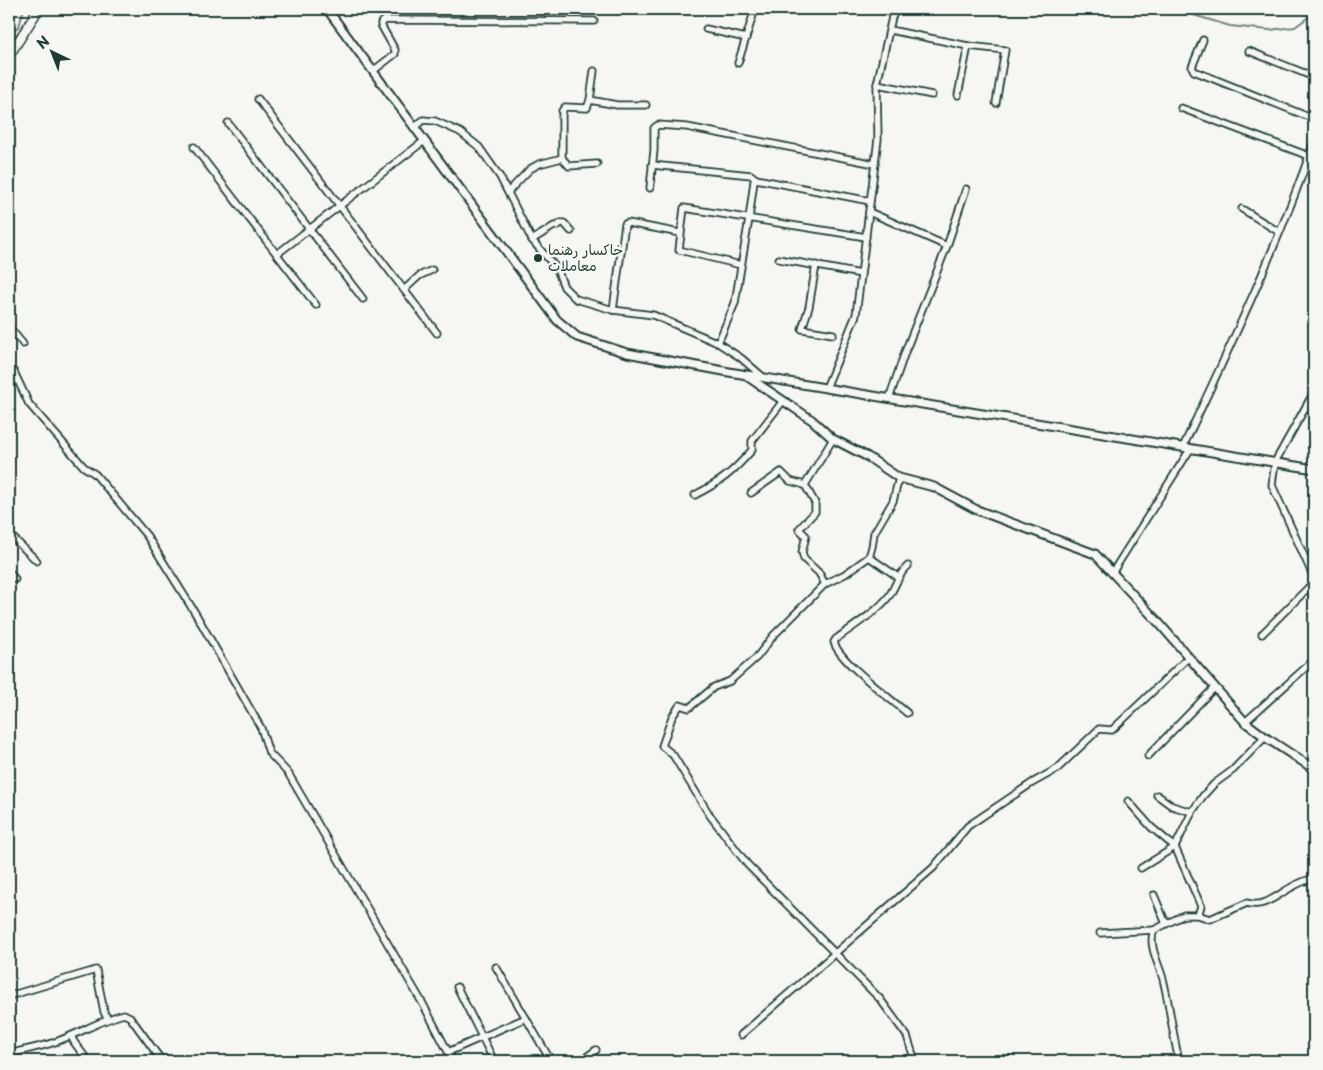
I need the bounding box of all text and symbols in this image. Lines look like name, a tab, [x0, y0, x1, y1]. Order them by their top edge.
north arrow	[28, 28, 78, 78]
text: N	[32, 31, 54, 54]
place label: خاکسار رهنما معاملات	[548, 239, 623, 276]
marker: خاکسار رهنما معاملات	[532, 252, 544, 264]

